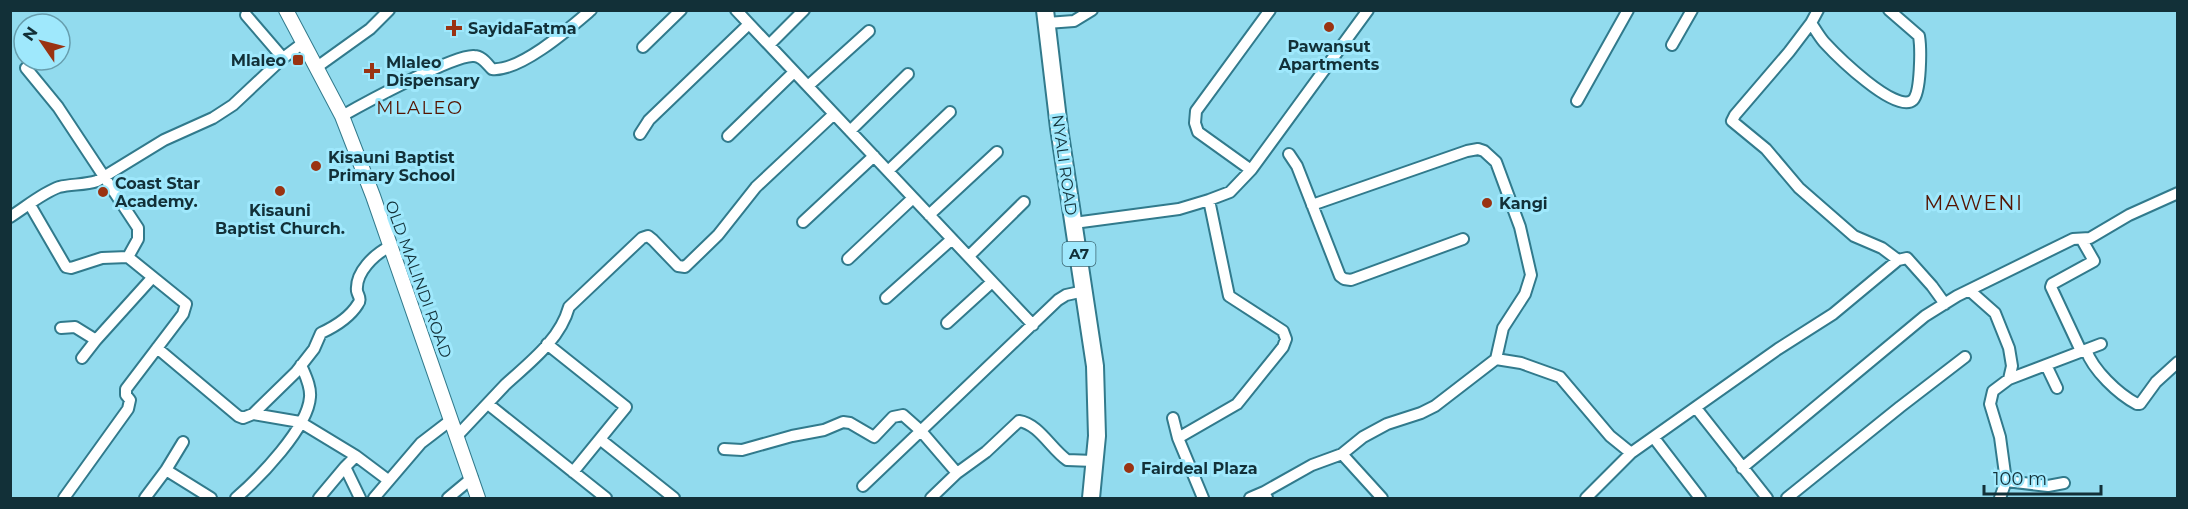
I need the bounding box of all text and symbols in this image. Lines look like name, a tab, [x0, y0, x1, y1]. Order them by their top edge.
north arrow	[12, 12, 72, 72]
marker: SayidaFatma	[445, 19, 463, 37]
place label: SayidaFatma	[468, 19, 577, 38]
marker: Pawansut Apartments	[1322, 20, 1336, 34]
text: N	[19, 23, 42, 44]
place label: Pawansut Apartments	[1278, 37, 1380, 74]
place label: Mlaleo	[231, 51, 286, 70]
marker: Mlaleo	[291, 53, 305, 67]
place label: Mlaleo Dispensary	[386, 53, 480, 90]
marker: Mlaleo Dispensary	[363, 62, 381, 80]
district label: MLALEO	[376, 97, 464, 119]
street label: NYALI ROAD	[1048, 113, 1081, 217]
place label: Kisauni Baptist Primary School	[328, 148, 455, 185]
marker: Kisauni Baptist Primary School	[309, 159, 323, 173]
place label: Coast Star Academy.	[114, 174, 200, 211]
marker: Kisauni Baptist Church.	[273, 184, 287, 198]
marker: Coast Star Academy.	[96, 185, 110, 199]
district label: MAWENI	[1924, 191, 2024, 215]
place label: Kangi	[1499, 194, 1548, 213]
marker: Kangi	[1480, 196, 1494, 210]
street label: OLD MALINDI ROAD	[381, 198, 456, 360]
place label: Kisauni Baptist Church.	[215, 201, 345, 238]
road number: A7	[1062, 242, 1096, 266]
scale bar	[1984, 458, 2101, 496]
place label: Fairdeal Plaza	[1141, 459, 1258, 478]
marker: Fairdeal Plaza	[1122, 461, 1136, 475]
text: 100 m	[1993, 468, 2047, 490]

